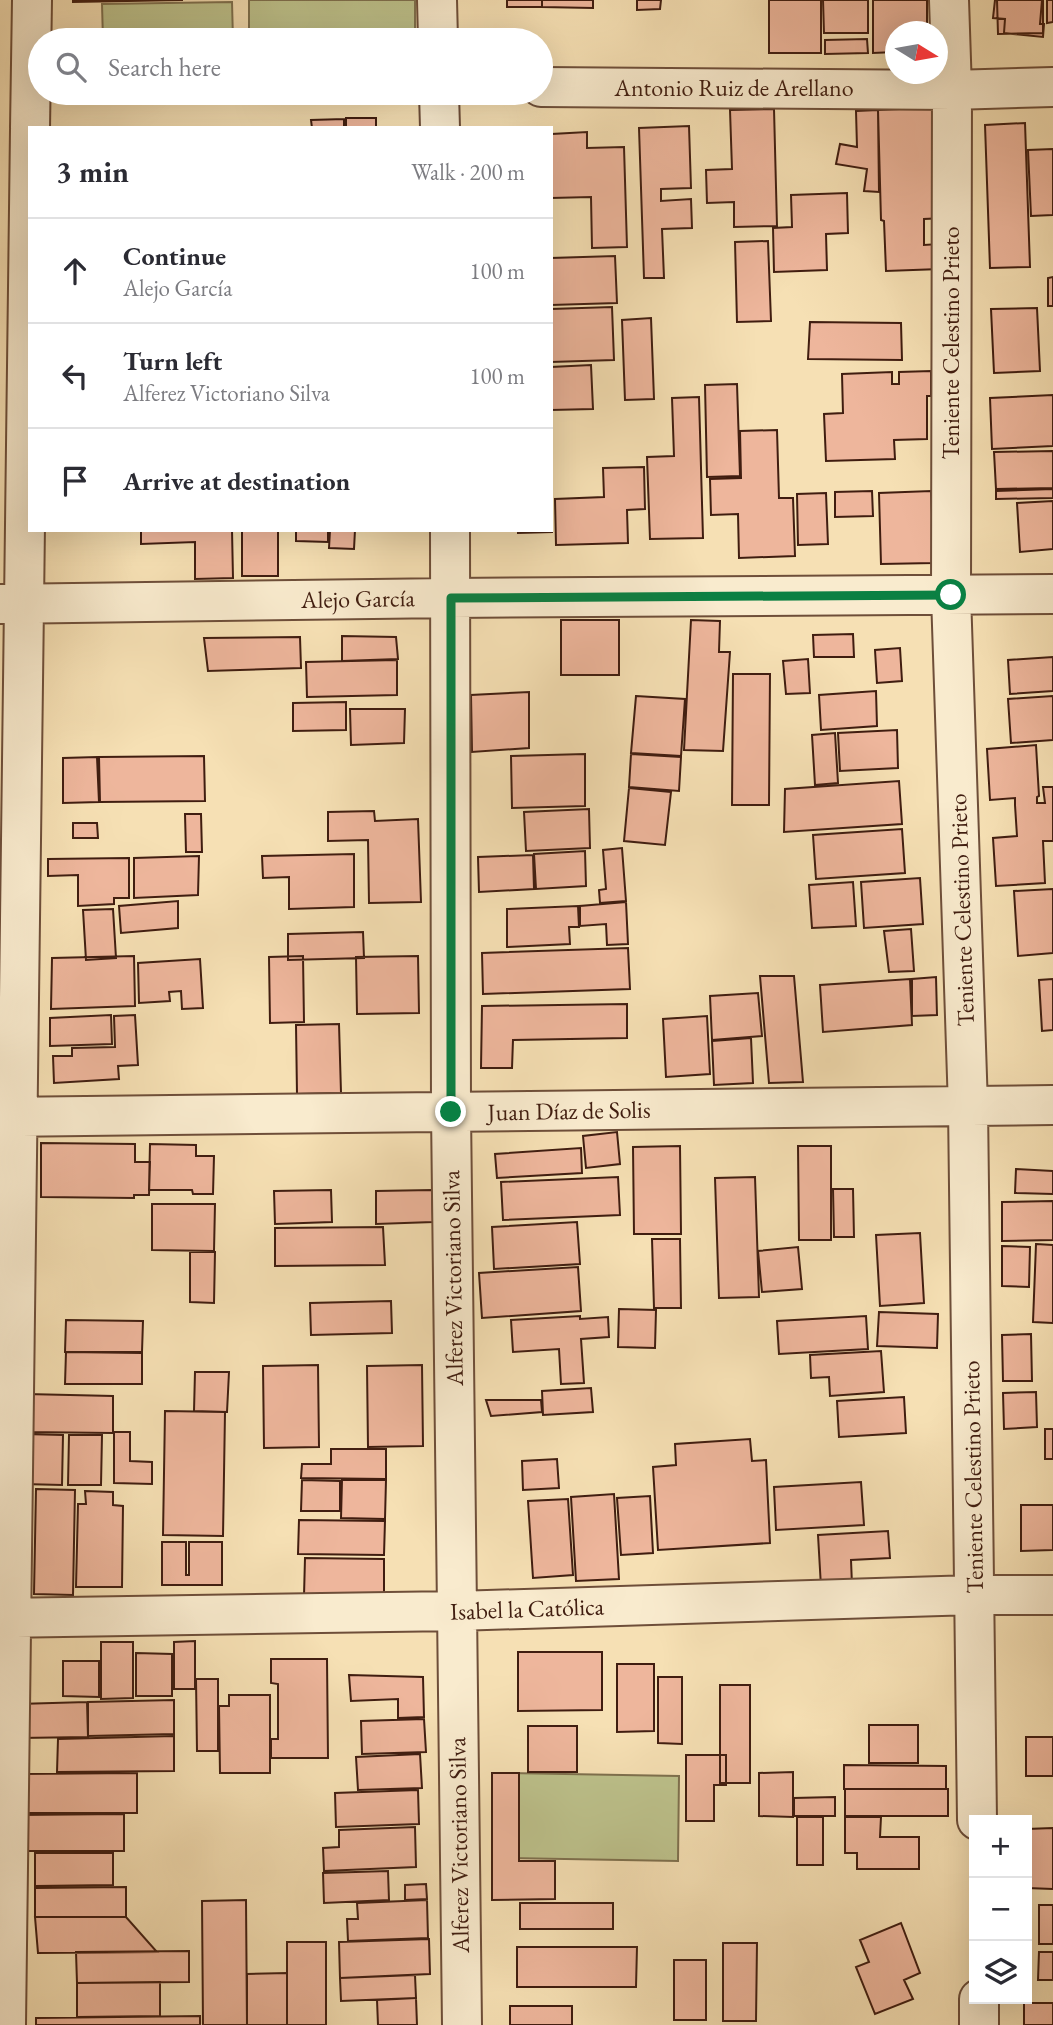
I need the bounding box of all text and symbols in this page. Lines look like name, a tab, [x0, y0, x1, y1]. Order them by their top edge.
north arrow	[885, 21, 948, 84]
search box	[28, 28, 553, 105]
icon: search	[52, 48, 90, 86]
text: Search here	[108, 50, 221, 84]
street label: Antonio Ruiz de Arellano	[613, 72, 854, 103]
text: 3 min	[56, 152, 129, 191]
text: Walk · 200 m	[411, 157, 525, 187]
street label: Teniente Celestino Prieto	[935, 226, 966, 460]
text: Continue	[123, 239, 226, 273]
icon: ahead	[56, 252, 94, 290]
text: 100 m	[469, 256, 525, 286]
text: Alejo García	[123, 273, 232, 303]
text: Turn left	[123, 344, 222, 378]
icon: left	[56, 357, 94, 395]
text: 100 m	[469, 361, 525, 391]
text: Alferez Victoriano Silva	[123, 378, 330, 408]
icon: arrive	[56, 462, 94, 500]
text: Arrive at destination	[123, 464, 350, 498]
route start	[935, 579, 966, 610]
street label: Alejo García	[300, 582, 416, 615]
street label: Teniente Celestino Prieto	[942, 793, 981, 1027]
street label: Juan Díaz de Solis	[485, 1094, 651, 1127]
route end	[435, 1096, 466, 1127]
street label: Alferez Victoriano Silva	[435, 1169, 470, 1387]
street label: Teniente Celestino Prieto	[955, 1360, 990, 1594]
street label: Isabel la Católica	[449, 1590, 605, 1627]
street label: Alferez Victoriano Silva	[441, 1736, 476, 1954]
map controls	[969, 1815, 1032, 2004]
button: +	[969, 1815, 1032, 1878]
button: −	[969, 1878, 1032, 1941]
button: layers	[969, 1941, 1032, 2004]

